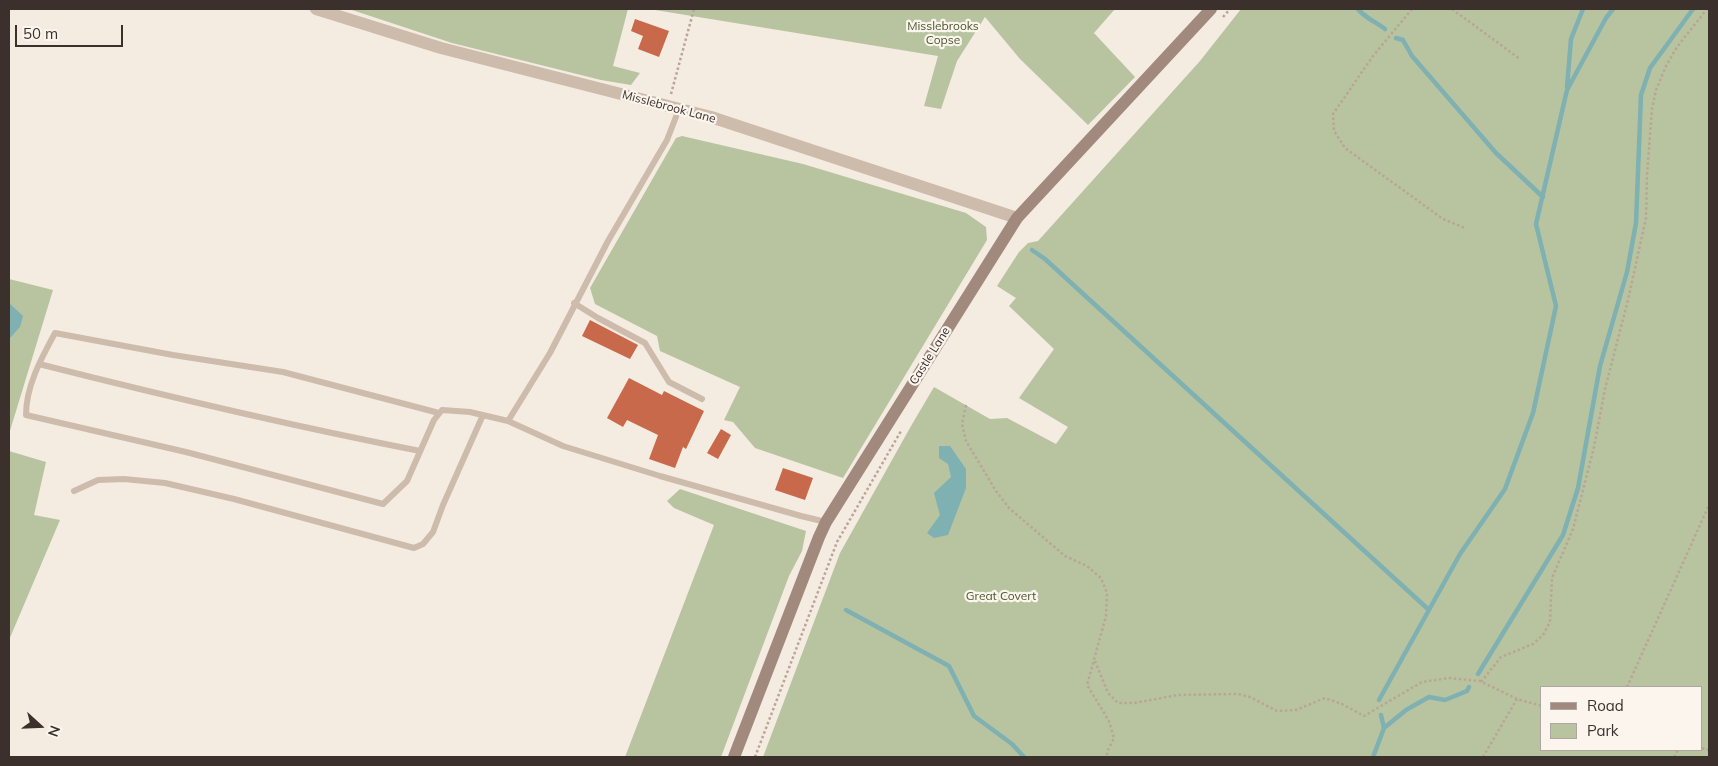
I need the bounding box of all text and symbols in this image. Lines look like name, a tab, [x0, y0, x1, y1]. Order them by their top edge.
scale bar	[18, 15, 125, 47]
park label: Misslebrooks Copse	[907, 19, 979, 47]
text: 50 m	[23, 24, 58, 43]
street label: Misslebrook Lane	[621, 88, 717, 126]
street label: Castle Lane	[907, 325, 953, 387]
park label: Great Covert	[966, 589, 1036, 603]
legend	[1540, 686, 1703, 751]
text: Road	[1587, 696, 1624, 715]
north arrow	[15, 701, 65, 751]
text: Park	[1587, 721, 1619, 740]
text: N	[44, 723, 64, 739]

